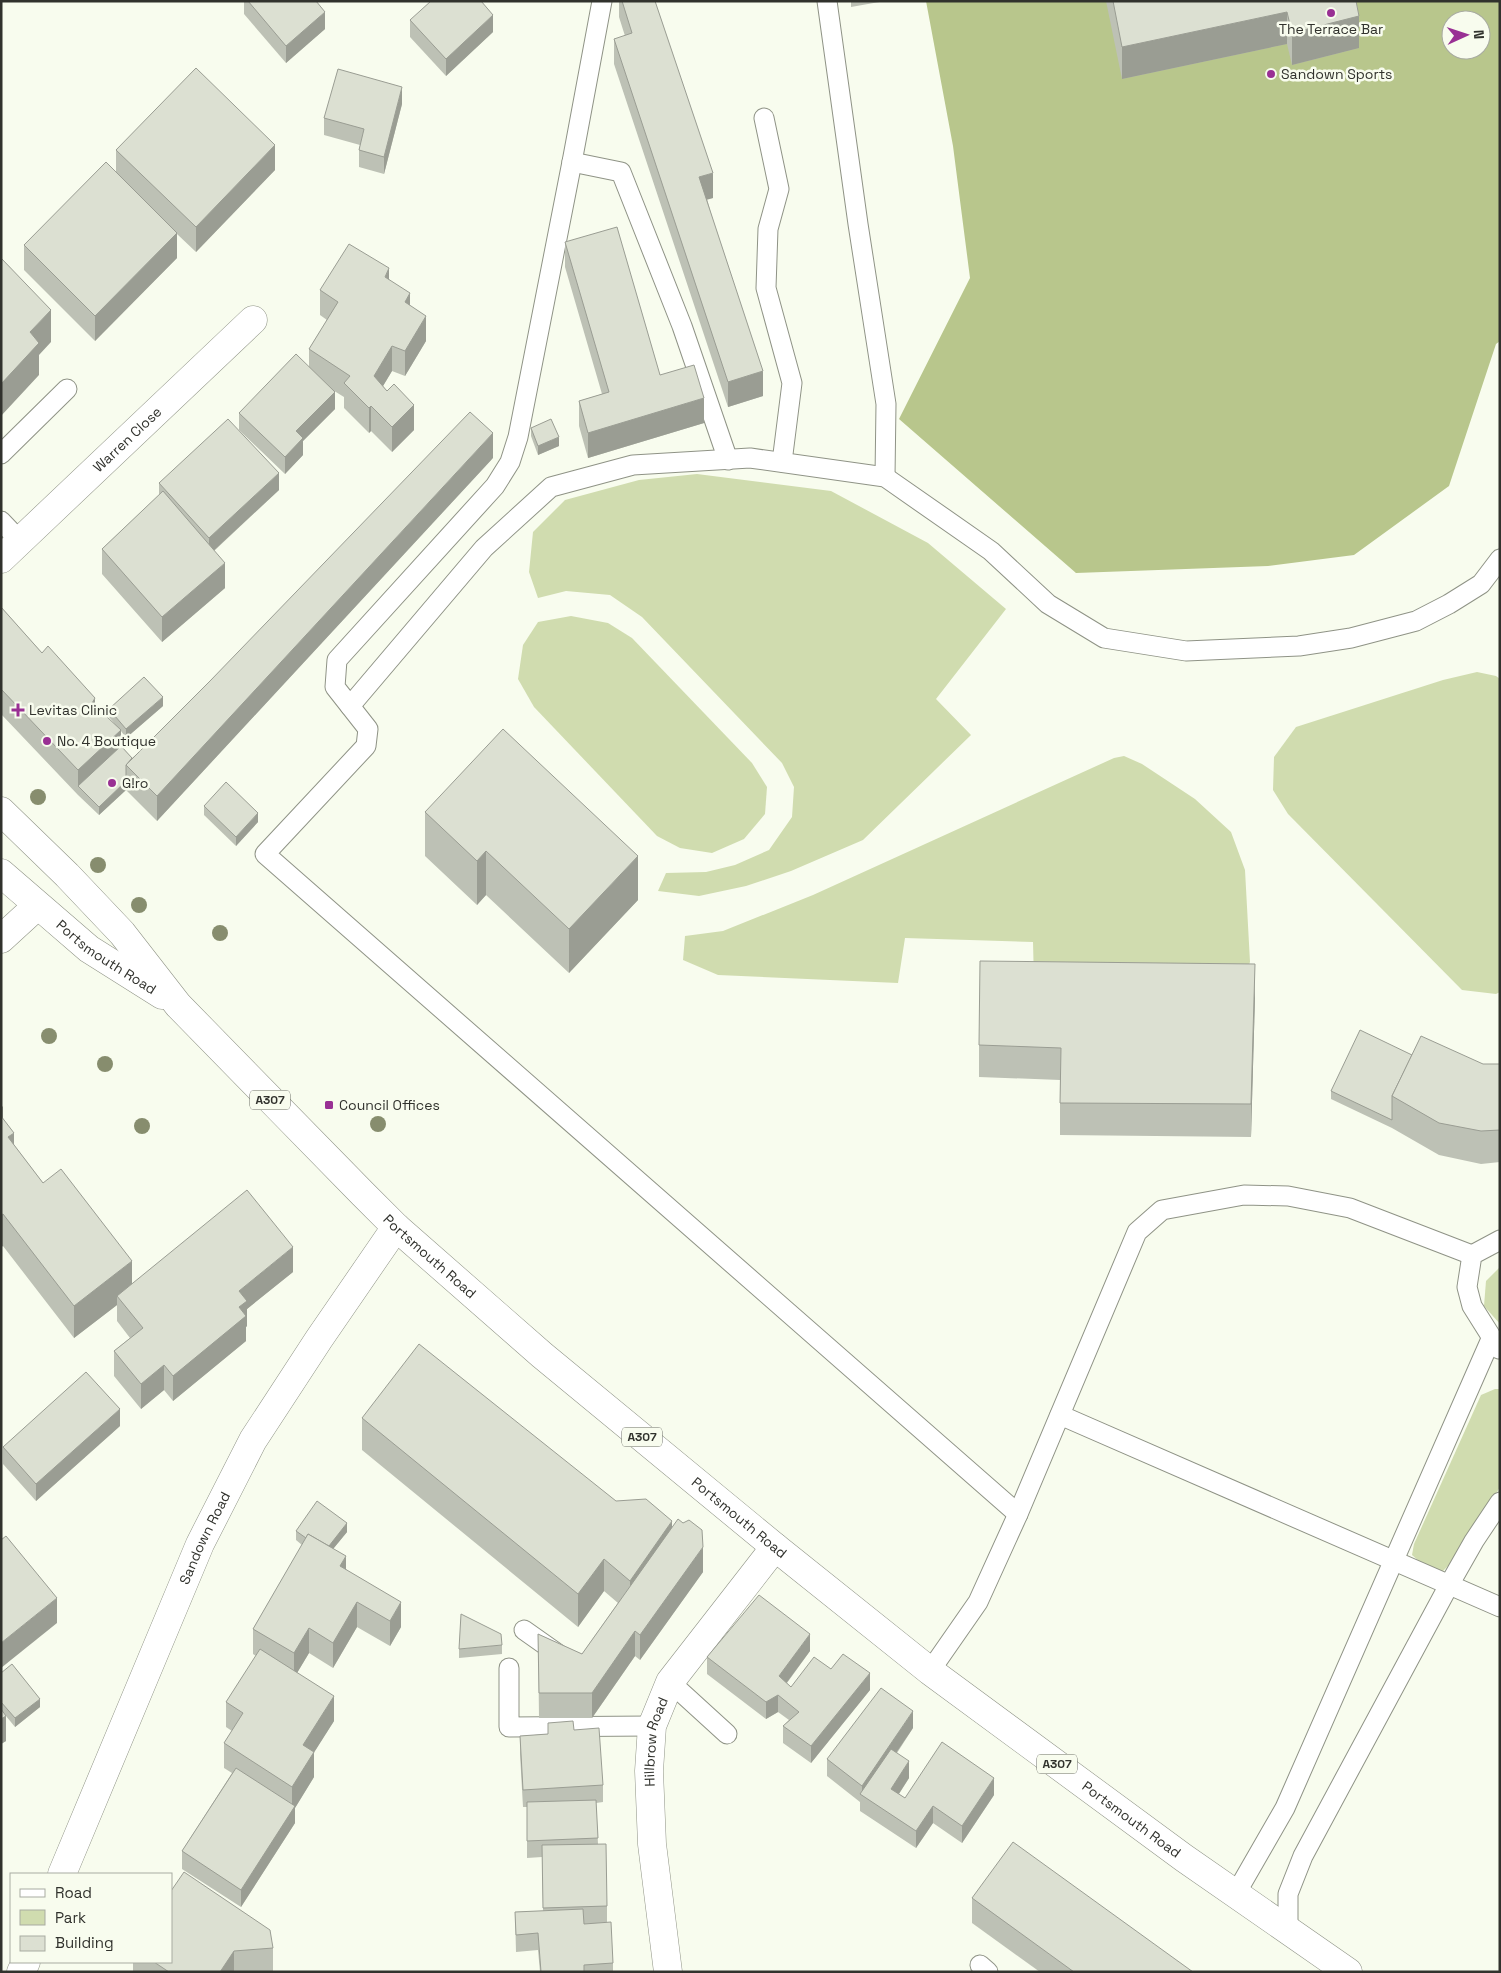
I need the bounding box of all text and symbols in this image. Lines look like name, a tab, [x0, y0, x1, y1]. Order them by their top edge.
marker: The Terrace Bar	[1325, 7, 1337, 19]
north arrow	[1441, 10, 1491, 60]
place label: The Terrace Bar	[1279, 20, 1383, 38]
text: N	[1470, 29, 1488, 39]
place label: Sandown Sports	[1281, 65, 1392, 83]
marker: Sandown Sports	[1265, 68, 1277, 80]
street label: Warren Close	[89, 403, 165, 476]
place label: Levitas Clinic	[29, 701, 117, 719]
marker: Levitas Clinic	[11, 703, 25, 717]
place label: No. 4 Boutique	[57, 732, 156, 750]
marker: No. 4 Boutique	[41, 735, 53, 747]
place label: G!ro	[122, 774, 148, 792]
marker: G!ro	[106, 777, 118, 789]
street label: Portsmouth Road	[53, 916, 160, 998]
road number: A307	[250, 1090, 290, 1110]
place label: Council Offices	[339, 1096, 440, 1114]
marker: Council Offices	[323, 1099, 335, 1111]
street label: Portsmouth Road	[379, 1210, 480, 1302]
road number: A307	[622, 1428, 662, 1446]
street label: Portsmouth Road	[688, 1473, 791, 1562]
street label: Sandown Road	[175, 1489, 234, 1587]
street label: Hillbrow Road	[640, 1694, 672, 1787]
road number: A307	[1037, 1755, 1077, 1774]
street label: Portsmouth Road	[1079, 1777, 1184, 1862]
legend	[10, 1873, 172, 1963]
text: Road	[55, 1883, 92, 1902]
text: Park	[55, 1908, 86, 1927]
text: Building	[55, 1933, 114, 1952]

